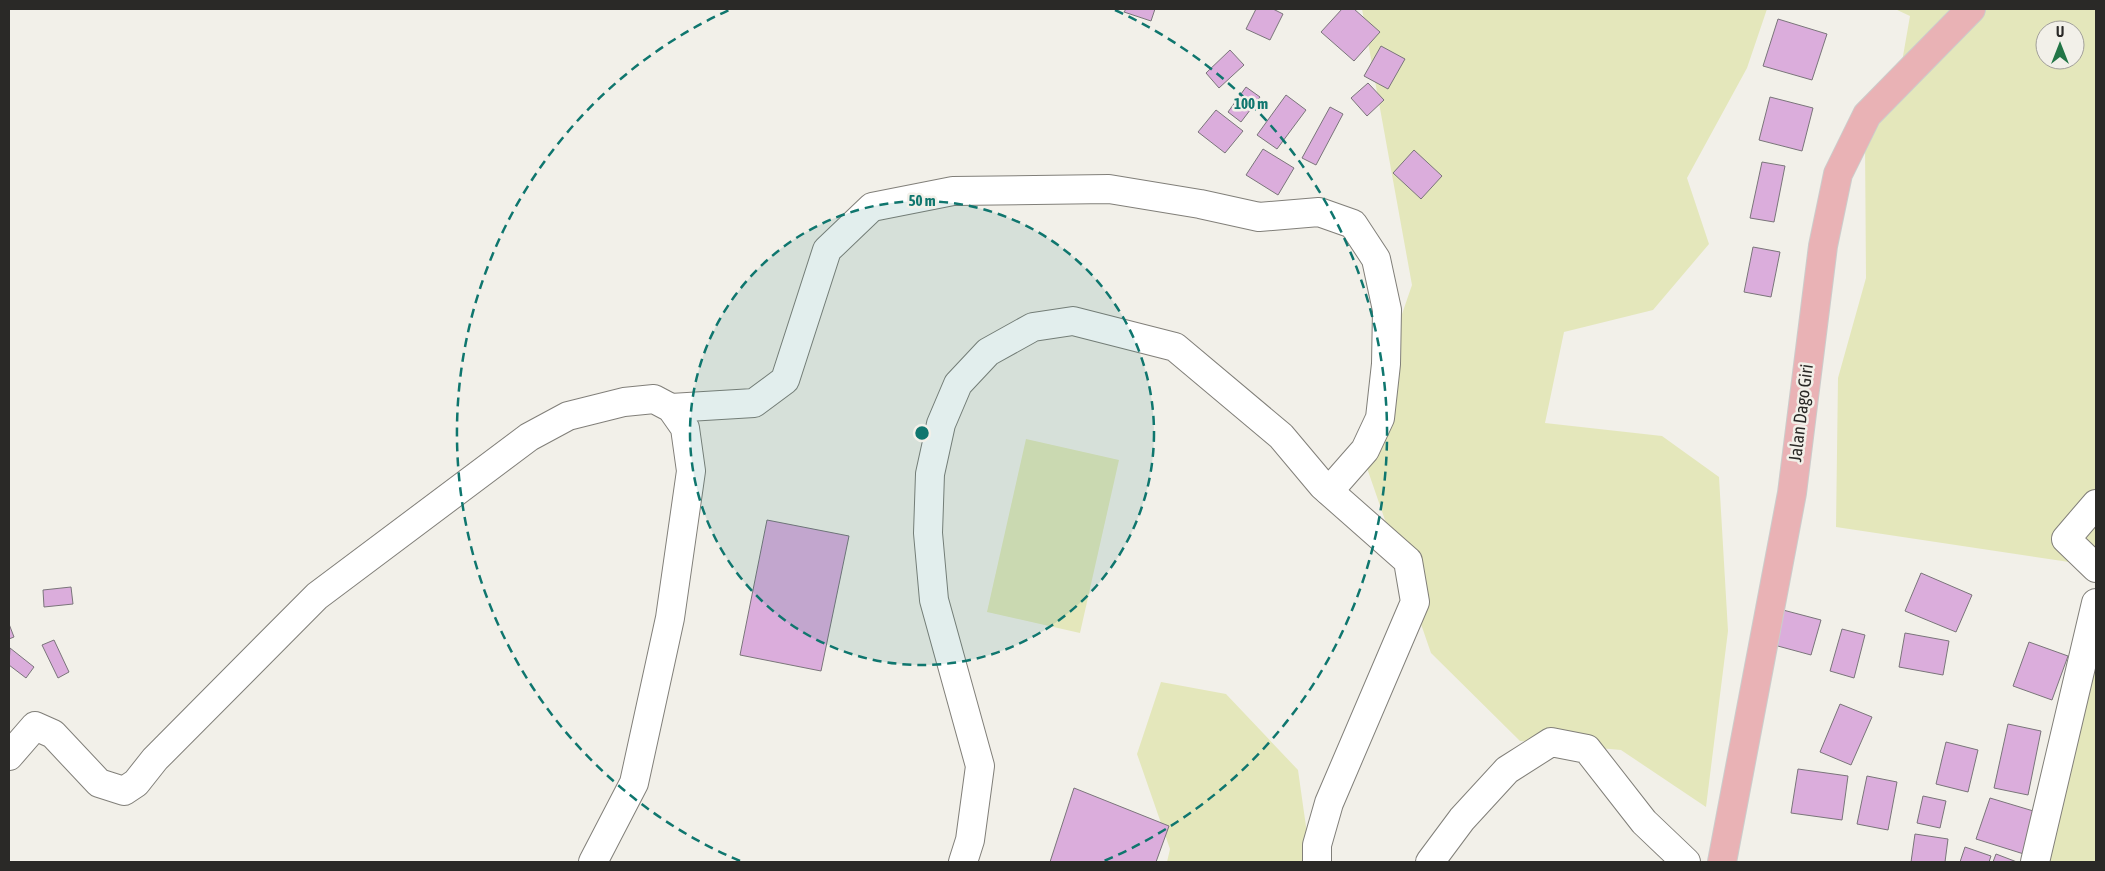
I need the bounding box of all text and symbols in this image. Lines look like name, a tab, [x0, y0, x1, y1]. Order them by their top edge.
north arrow	[2035, 20, 2085, 70]
text: U	[2056, 24, 2064, 40]
text: 100 m	[1234, 95, 1268, 112]
text: 50 m	[909, 192, 936, 209]
street label: Jalan Dago Giri	[1784, 363, 1817, 463]
centre of rings	[913, 424, 931, 442]

